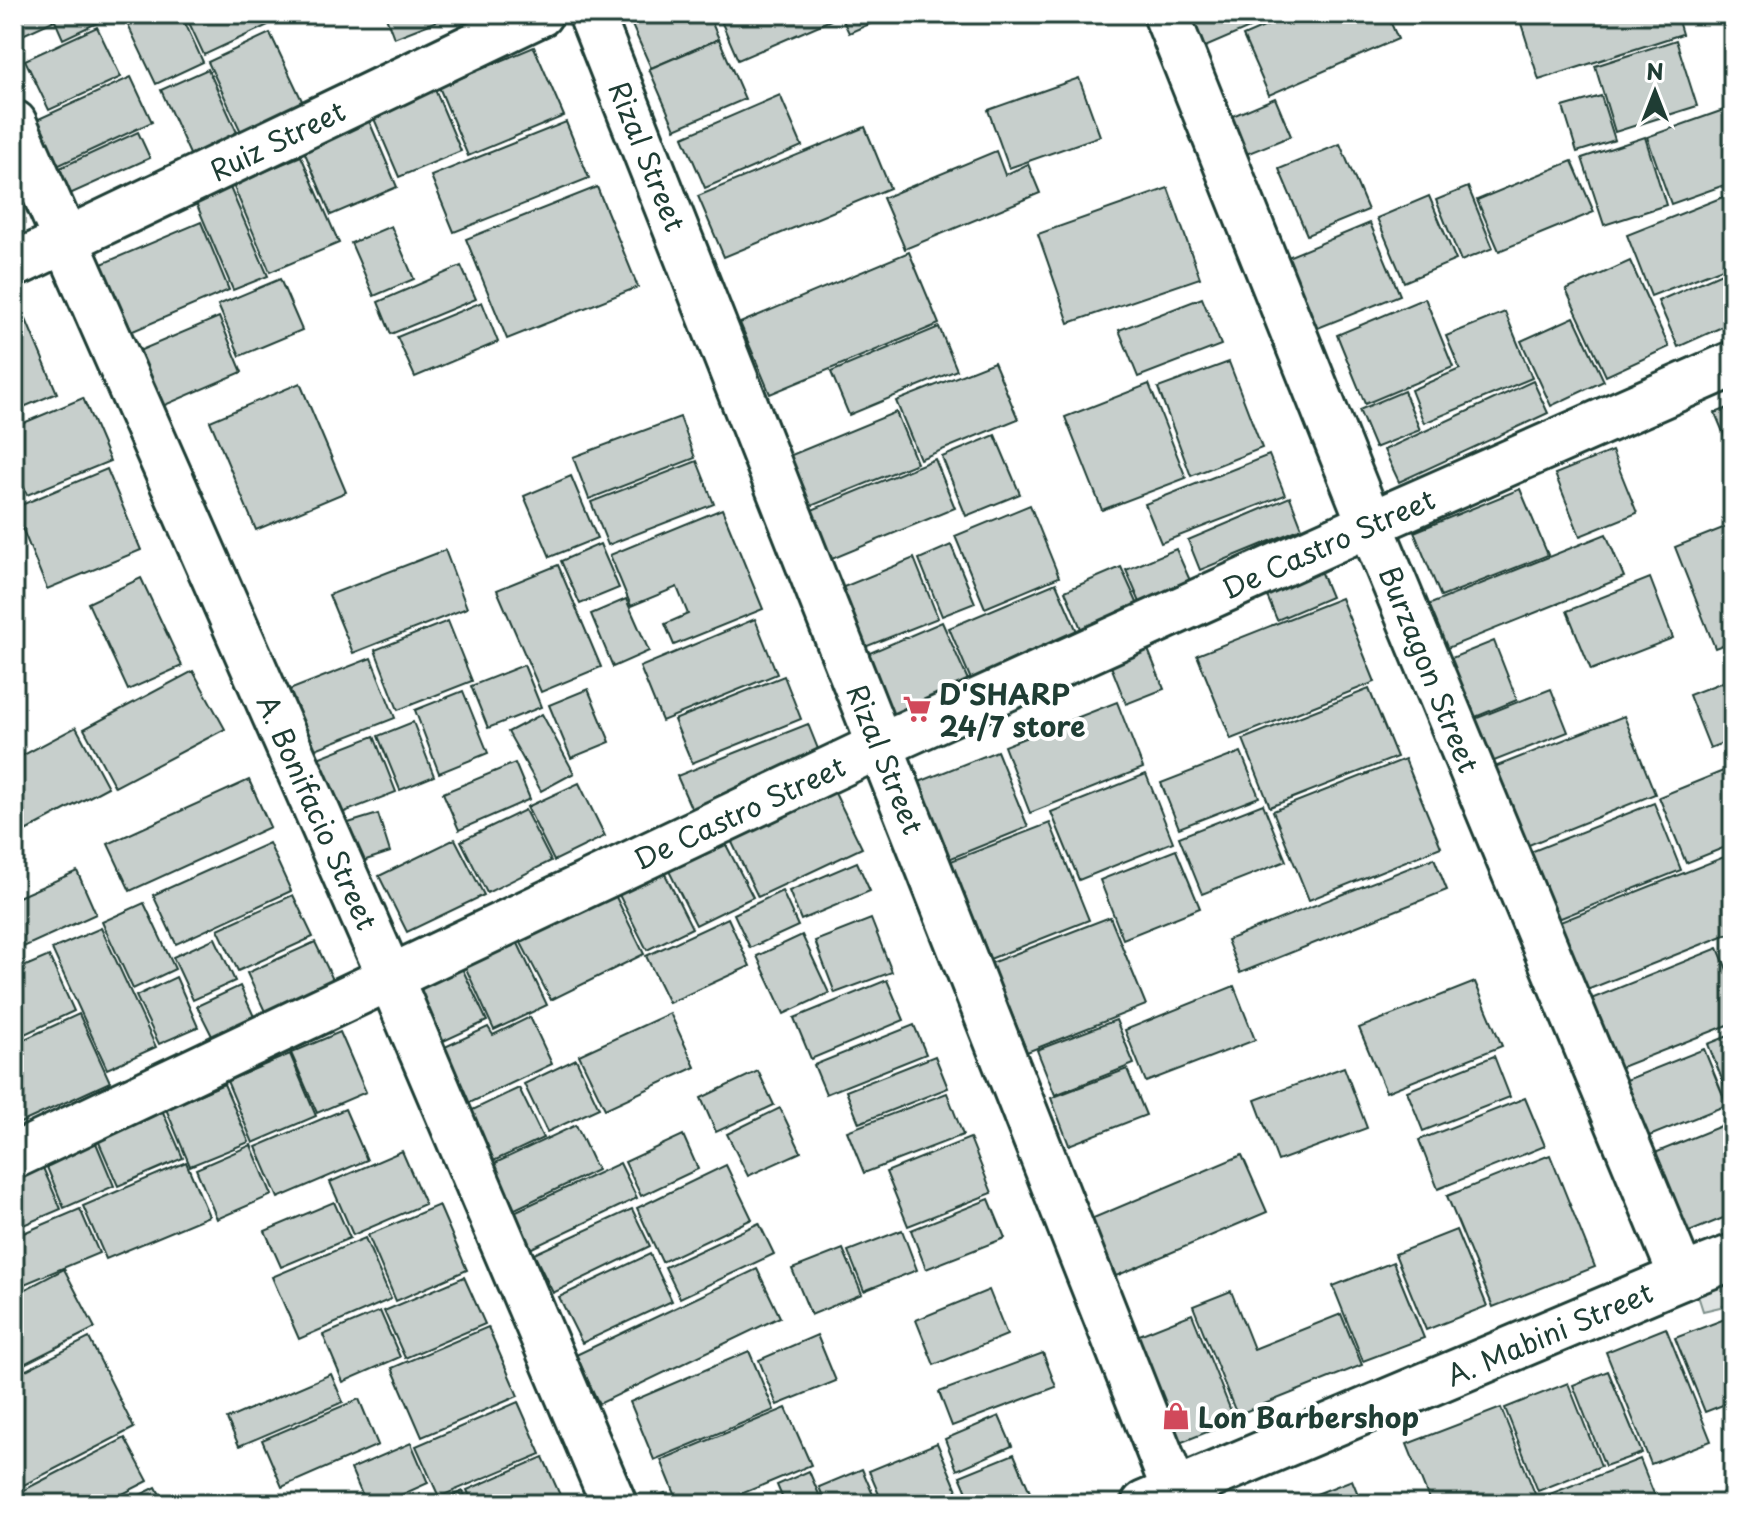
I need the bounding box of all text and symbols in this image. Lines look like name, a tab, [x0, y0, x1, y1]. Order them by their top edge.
north arrow	[1615, 52, 1695, 132]
text: N	[1646, 54, 1664, 87]
street label: Rizal Street	[598, 74, 698, 238]
street label: Ruiz Street	[202, 89, 352, 191]
street label: De Castro Street	[1214, 477, 1442, 609]
street label: Burzagon Street	[1369, 559, 1491, 779]
place label: D'SHARP 24/7 store	[939, 672, 1085, 747]
street label: Rizal Street	[836, 677, 936, 841]
street label: A. Bonifacio Street	[247, 687, 389, 937]
supermarket icon: D'SHARP 24/7 store	[902, 694, 932, 724]
street label: De Castro Street	[626, 744, 852, 880]
street label: A. Mabini Street	[1439, 1270, 1659, 1396]
place label: Lon Barbershop	[1198, 1395, 1419, 1438]
shop icon: Lon Barbershop	[1161, 1401, 1191, 1431]

